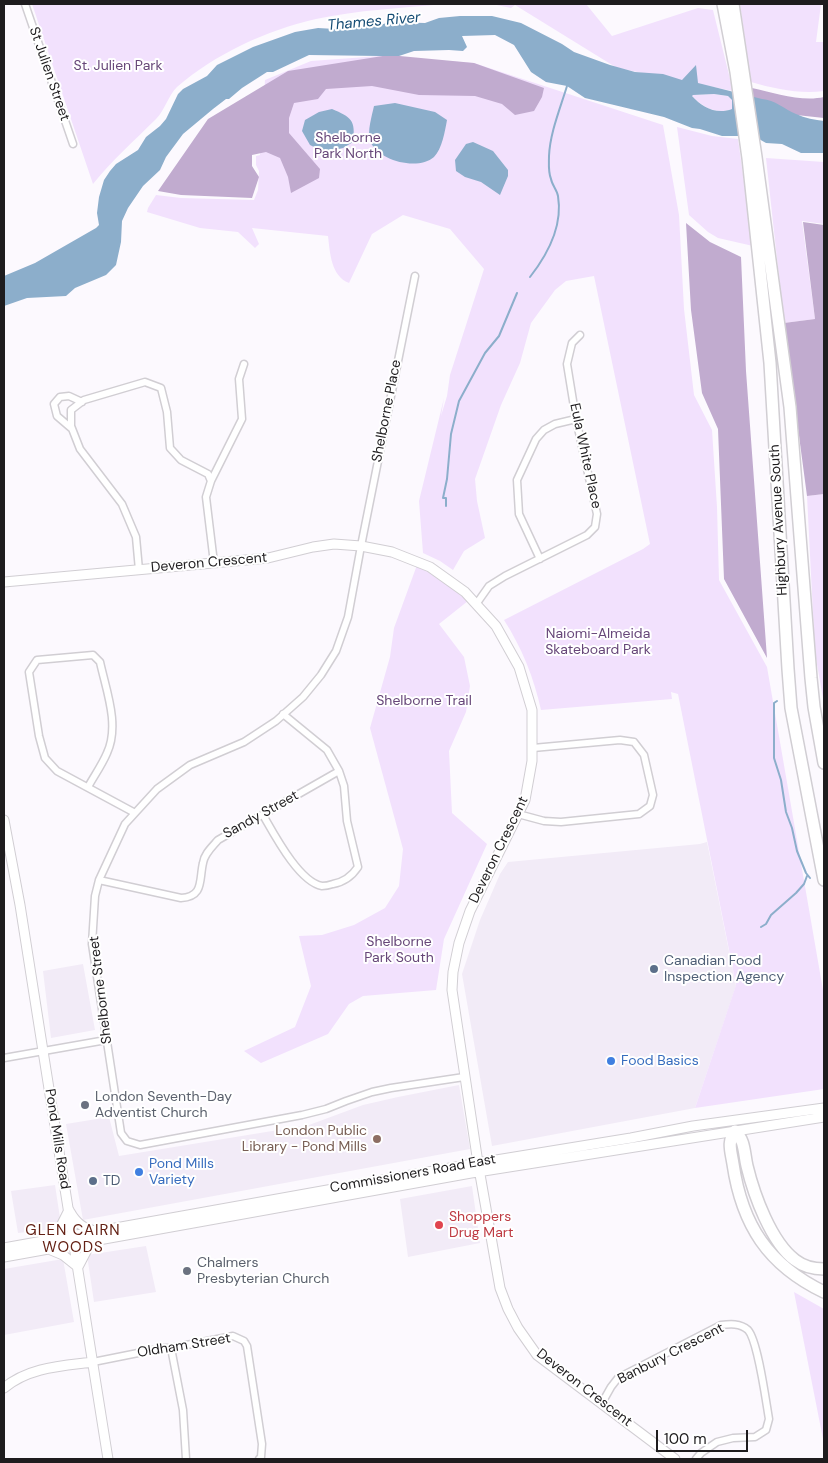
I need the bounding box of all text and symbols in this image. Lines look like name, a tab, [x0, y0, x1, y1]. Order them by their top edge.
water label: Thames River	[327, 9, 421, 35]
street label: St Julien Street	[25, 25, 73, 123]
park label: St. Julien Park	[74, 58, 162, 74]
park label: Shelborne Park North	[314, 130, 382, 162]
street label: Shelborne Place	[369, 358, 405, 464]
street label: Eula White Place	[566, 402, 604, 510]
street label: Highbury Avenue South	[767, 444, 791, 596]
street label: Deveron Crescent	[150, 550, 268, 576]
park label: Naiomi-Almeida Skateboard Park	[545, 626, 651, 658]
park label: Shelborne Trail	[376, 693, 472, 709]
street label: Sandy Street	[220, 787, 302, 843]
street label: Deveron Crescent	[466, 794, 532, 906]
park label: Shelborne Park South	[364, 934, 434, 966]
street label: Shelborne Street	[86, 935, 116, 1045]
place label: Canadian Food Inspection Agency	[664, 953, 784, 986]
marker: Canadian Food Inspection Agency	[648, 963, 660, 975]
place label: Food Basics	[621, 1053, 699, 1069]
marker: Food Basics	[605, 1055, 617, 1067]
street label: Pond Mills Road	[41, 1088, 73, 1190]
place label: London Seventh-Day Adventist Church	[95, 1089, 232, 1122]
marker: London Seventh-Day Adventist Church	[79, 1099, 91, 1111]
place label: London Public Library - Pond Mills	[242, 1123, 367, 1156]
marker: London Public Library - Pond Mills	[371, 1133, 383, 1145]
street label: Commissioners Road East	[329, 1151, 497, 1197]
place label: Pond Mills Variety	[149, 1156, 214, 1188]
marker: Pond Mills Variety	[133, 1166, 145, 1178]
place label: TD	[103, 1173, 120, 1189]
marker: TD	[87, 1175, 99, 1187]
place label: Shoppers Drug Mart	[449, 1209, 513, 1242]
marker: Shoppers Drug Mart	[433, 1219, 445, 1231]
district label: GLEN CAIRN WOODS	[24, 1222, 122, 1257]
place label: Chalmers Presbyterian Church	[197, 1255, 329, 1288]
marker: Chalmers Presbyterian Church	[181, 1265, 193, 1277]
street label: Banbury Crescent	[615, 1320, 727, 1388]
street label: Oldham Street	[136, 1330, 232, 1362]
street label: Deveron Crescent	[533, 1345, 635, 1431]
scale bar	[658, 1420, 750, 1452]
text: 100 m	[664, 1429, 707, 1449]

